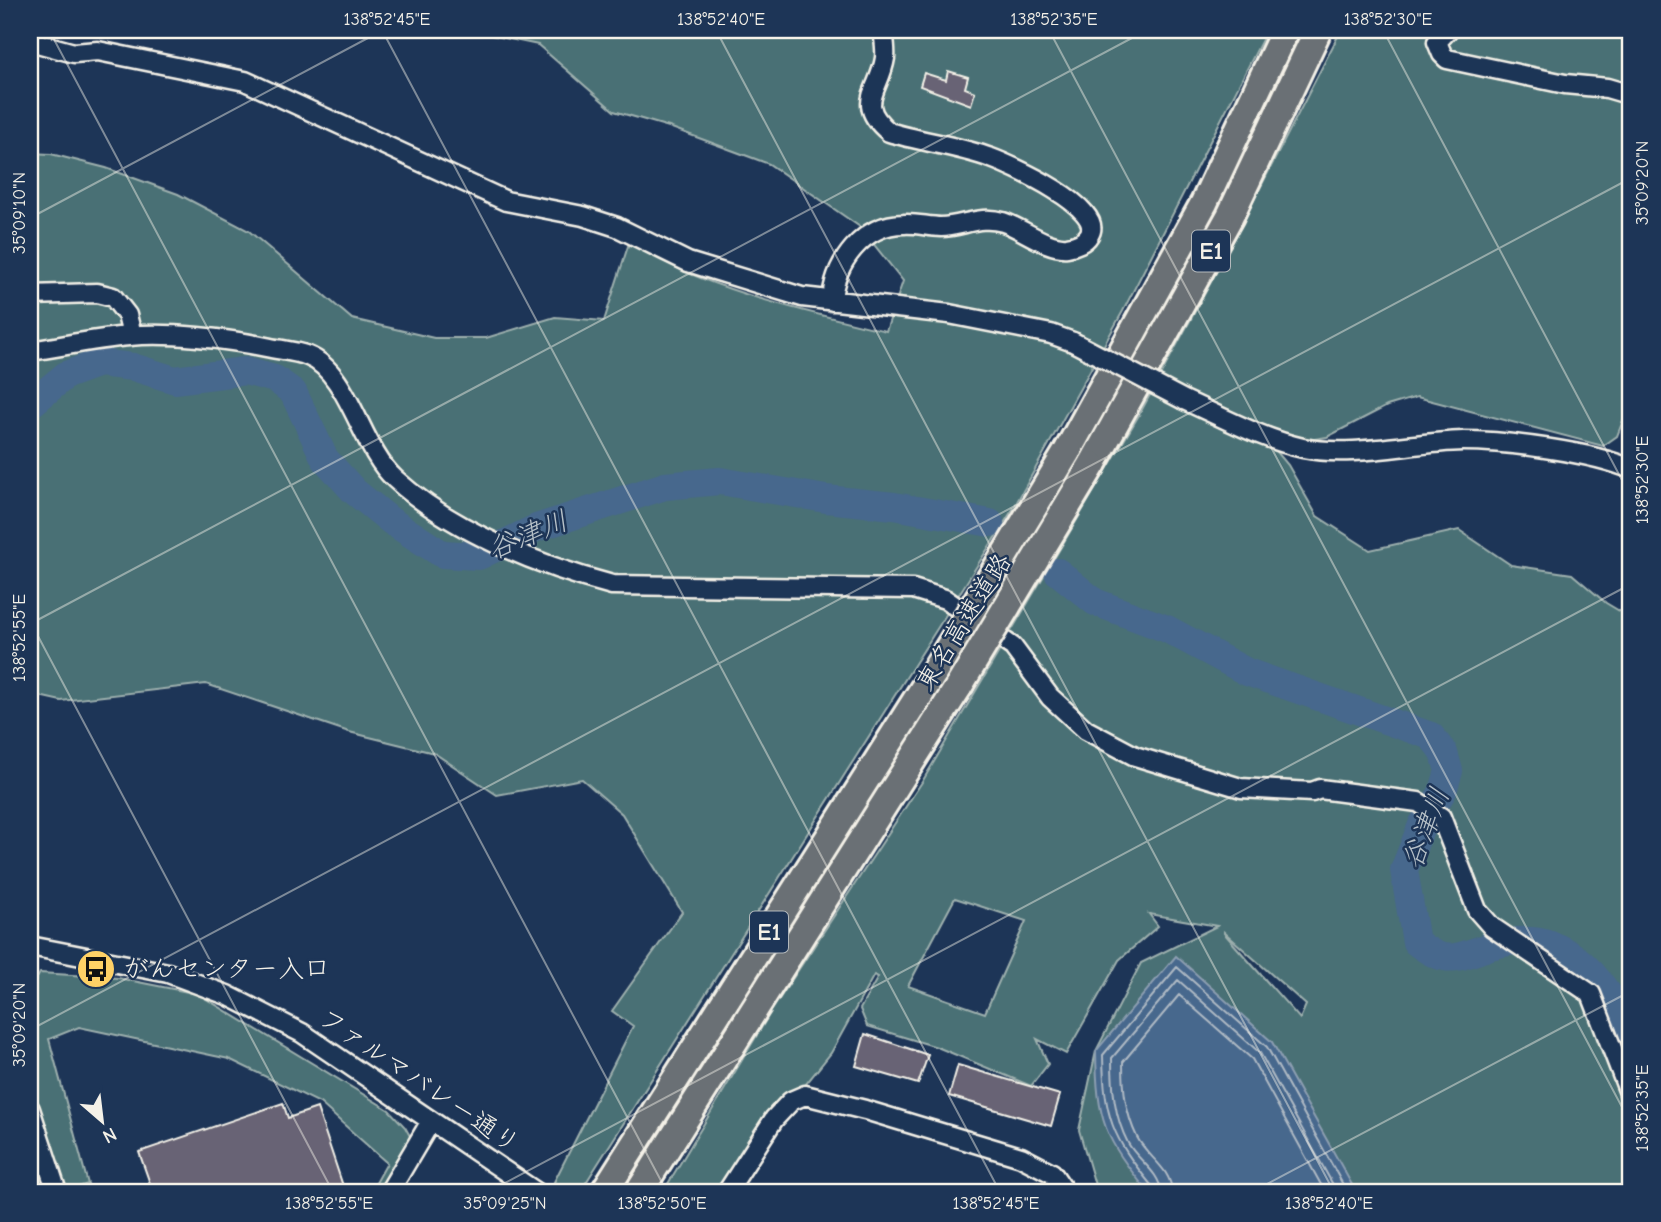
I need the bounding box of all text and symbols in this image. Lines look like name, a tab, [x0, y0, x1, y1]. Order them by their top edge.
text: 138°52'45"E	[344, 9, 431, 30]
text: 138°52'40"E	[677, 9, 765, 30]
text: 138°52'35"E	[1010, 9, 1098, 30]
text: 138°52'30"E	[1344, 9, 1432, 30]
text: 35°09'20"N	[1632, 141, 1653, 225]
text: 35°09'10"N	[9, 172, 30, 254]
road number: E1	[1192, 230, 1230, 272]
text: 138°52'30"E	[1632, 436, 1653, 524]
water label: 谷津川	[483, 504, 573, 566]
street label: 東名高速道路	[910, 548, 1018, 696]
text: 138°52'55"E	[9, 594, 30, 682]
water label: 谷津川	[1396, 783, 1456, 873]
road number: E1	[750, 912, 788, 952]
bus stop icon: がんセンター入口	[75, 948, 117, 990]
place label: がんセンター入口	[123, 954, 330, 984]
text: 35°09'20"N	[9, 983, 30, 1067]
street label: ファルマバレー通り	[313, 1003, 525, 1159]
text: 138°52'35"E	[1632, 1064, 1653, 1152]
north arrow	[66, 1086, 136, 1156]
text: N	[99, 1123, 120, 1148]
text: 138°52'55"E	[285, 1193, 373, 1214]
text: 35°09'25"N	[463, 1193, 547, 1214]
text: 138°52'50"E	[617, 1193, 707, 1214]
text: 138°52'45"E	[953, 1193, 1040, 1214]
text: 138°52'40"E	[1285, 1193, 1373, 1214]

